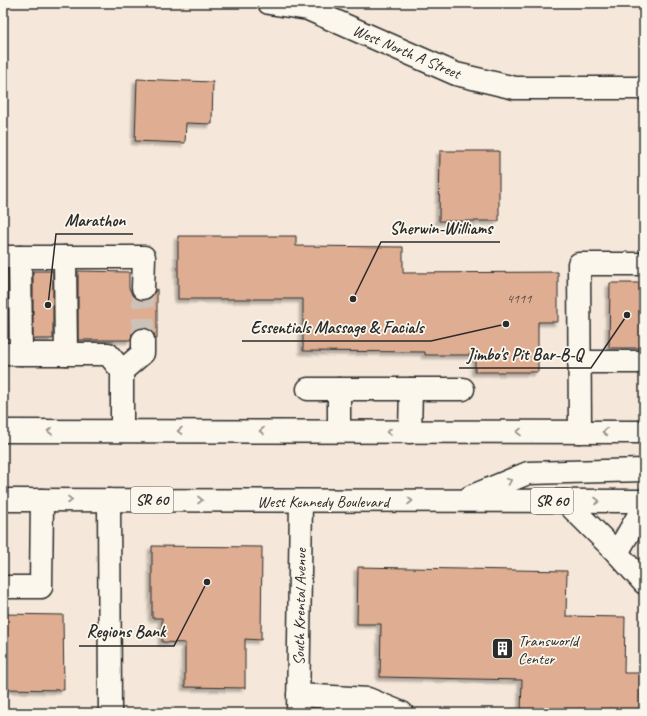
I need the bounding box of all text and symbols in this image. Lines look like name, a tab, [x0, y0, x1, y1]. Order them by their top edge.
street label: West North A Street	[350, 20, 465, 84]
callout: Marathon	[56, 205, 133, 234]
text: Marathon	[65, 210, 126, 231]
callout: Sherwin-Williams	[381, 213, 500, 242]
text: Sherwin-Williams	[390, 218, 494, 239]
house number: 4111	[506, 290, 532, 307]
callout: Essentials Massage & Facials	[242, 312, 431, 341]
text: Essentials Massage & Facials	[251, 317, 425, 338]
callout: Jimbo's Pit Bar-B-Q	[459, 339, 591, 368]
text: Jimbo's Pit Bar-B-Q	[466, 344, 586, 365]
one-way arrow	[47, 427, 53, 435]
one-way arrow	[177, 427, 183, 435]
one-way arrow	[259, 427, 265, 435]
one-way arrow	[386, 428, 392, 436]
one-way arrow	[516, 428, 522, 436]
one-way arrow	[602, 428, 608, 436]
one-way arrow	[505, 478, 513, 486]
road number: SR 60	[131, 487, 173, 513]
road number: SR 60	[531, 488, 573, 514]
street label: West Kennedy Boulevard	[257, 492, 391, 512]
one-way arrow	[67, 496, 73, 504]
one-way arrow	[197, 496, 203, 504]
one-way arrow	[407, 497, 413, 505]
one-way arrow	[594, 497, 600, 505]
street label: South Krental Avenue	[289, 547, 311, 666]
callout: Regions Bank	[79, 617, 174, 646]
text: Regions Bank	[87, 621, 167, 642]
place label: Transworld Center	[518, 631, 581, 669]
building icon: Transworld Center	[490, 636, 516, 662]

